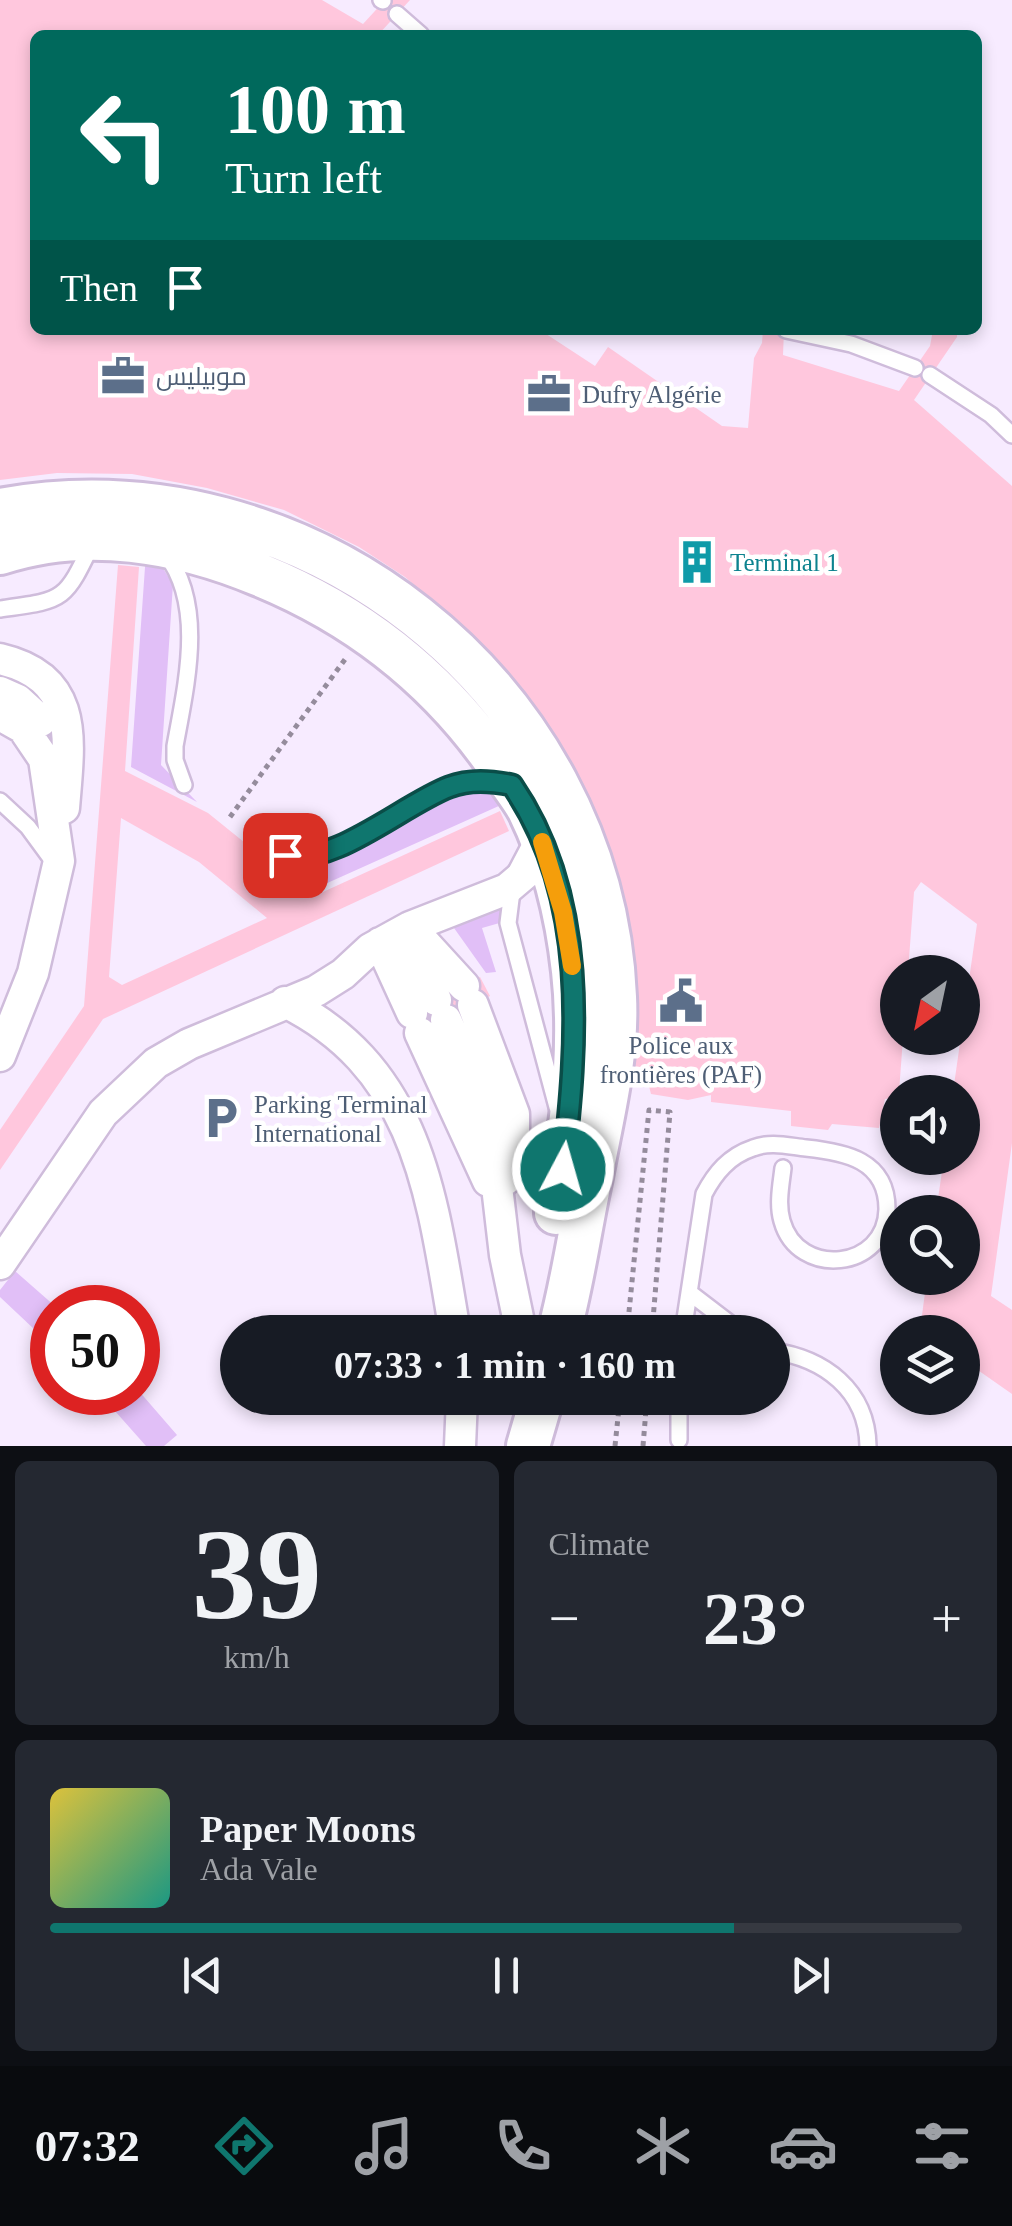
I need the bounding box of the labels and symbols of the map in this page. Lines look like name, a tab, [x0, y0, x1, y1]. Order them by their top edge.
office icon: موبيليس	[99, 352, 147, 400]
place label: موبيليس	[156, 363, 247, 391]
office icon: Dufry Algérie	[525, 370, 573, 418]
place label: Dufry Algérie	[582, 381, 722, 408]
building icon: Terminal 1	[673, 538, 721, 586]
place label: Terminal 1	[730, 549, 839, 576]
pin	[243, 813, 328, 898]
north arrow	[880, 955, 980, 1055]
public building icon: Police aux frontières (PAF)	[657, 977, 705, 1025]
place label: Police aux frontières (PAF)	[600, 1032, 762, 1089]
place label: Parking Terminal International	[254, 1091, 428, 1147]
parking icon: Parking Terminal International	[197, 1094, 245, 1142]
position arrow	[511, 1117, 615, 1221]
speed limit sign: 50	[30, 1285, 160, 1415]

